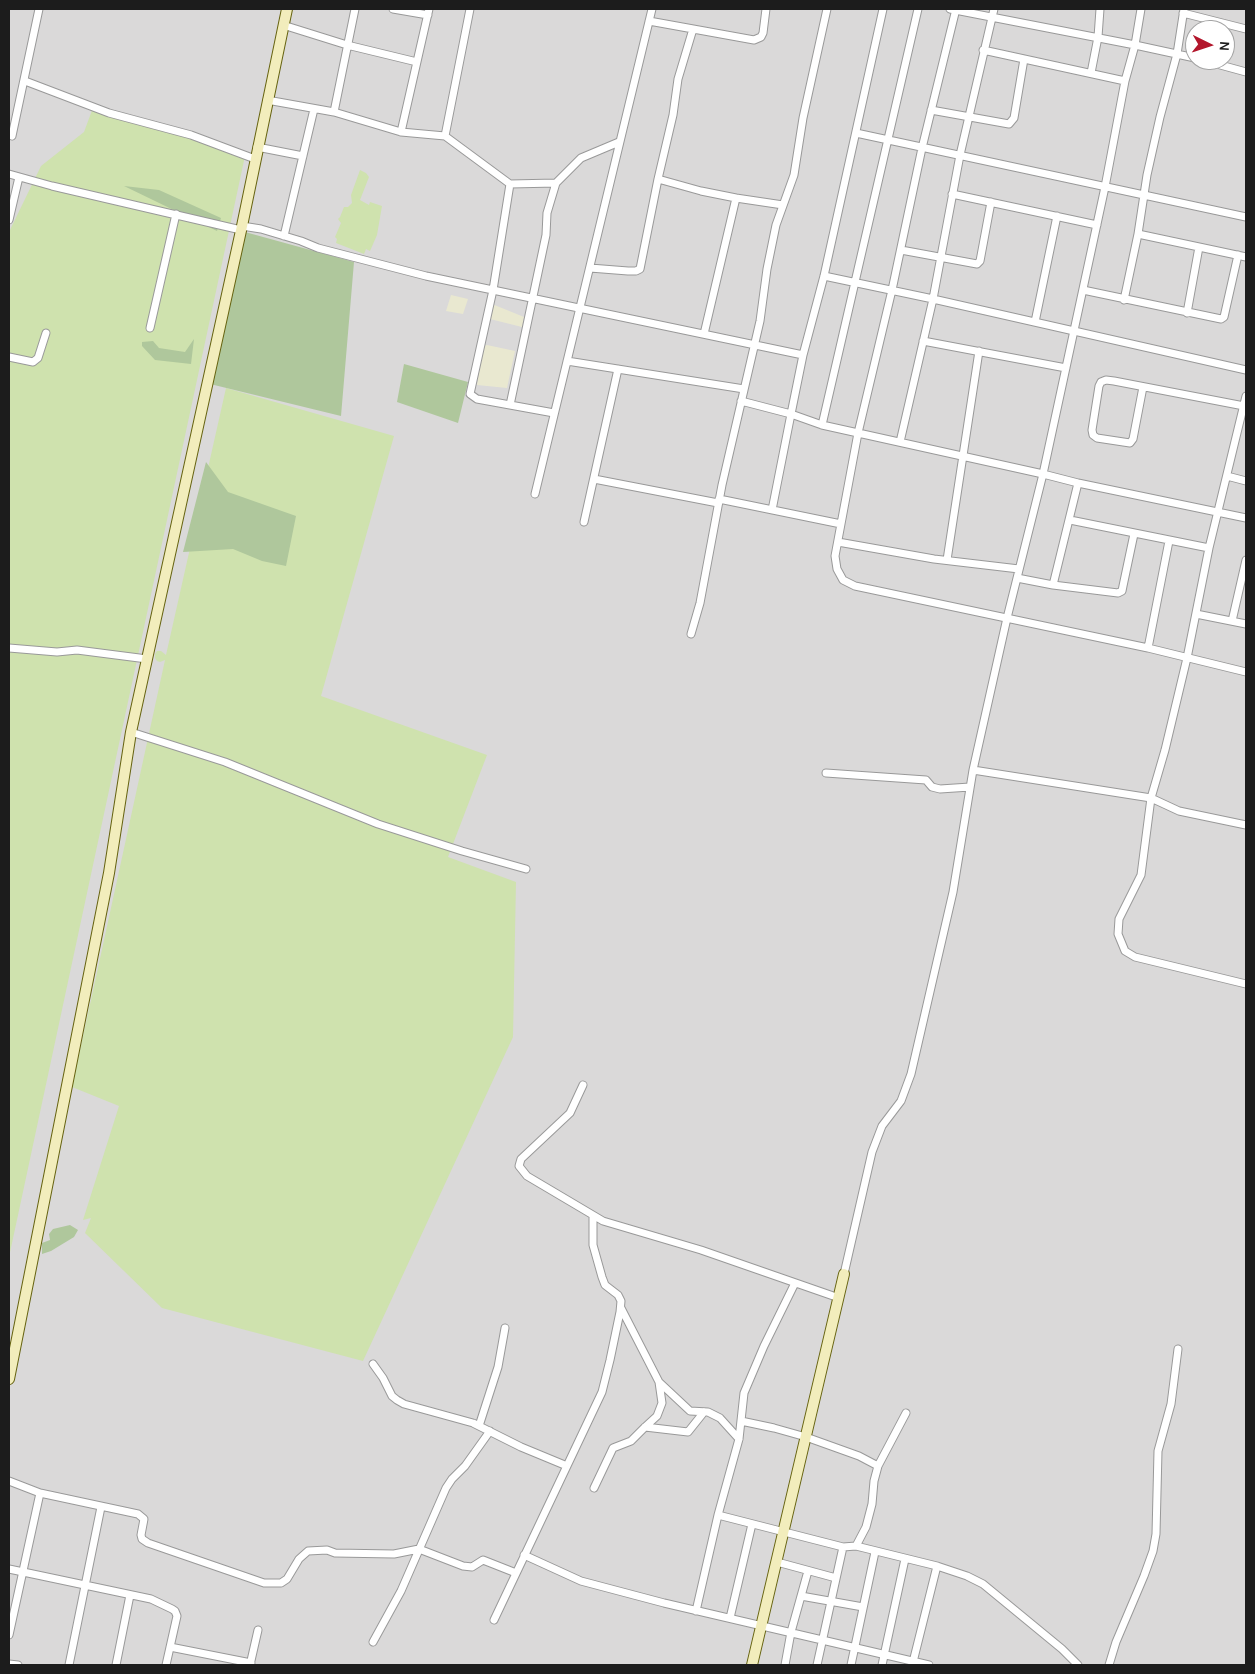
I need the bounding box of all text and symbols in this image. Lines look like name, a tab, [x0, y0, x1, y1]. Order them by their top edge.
north arrow	[1185, 20, 1235, 70]
text: N	[1216, 40, 1233, 52]

